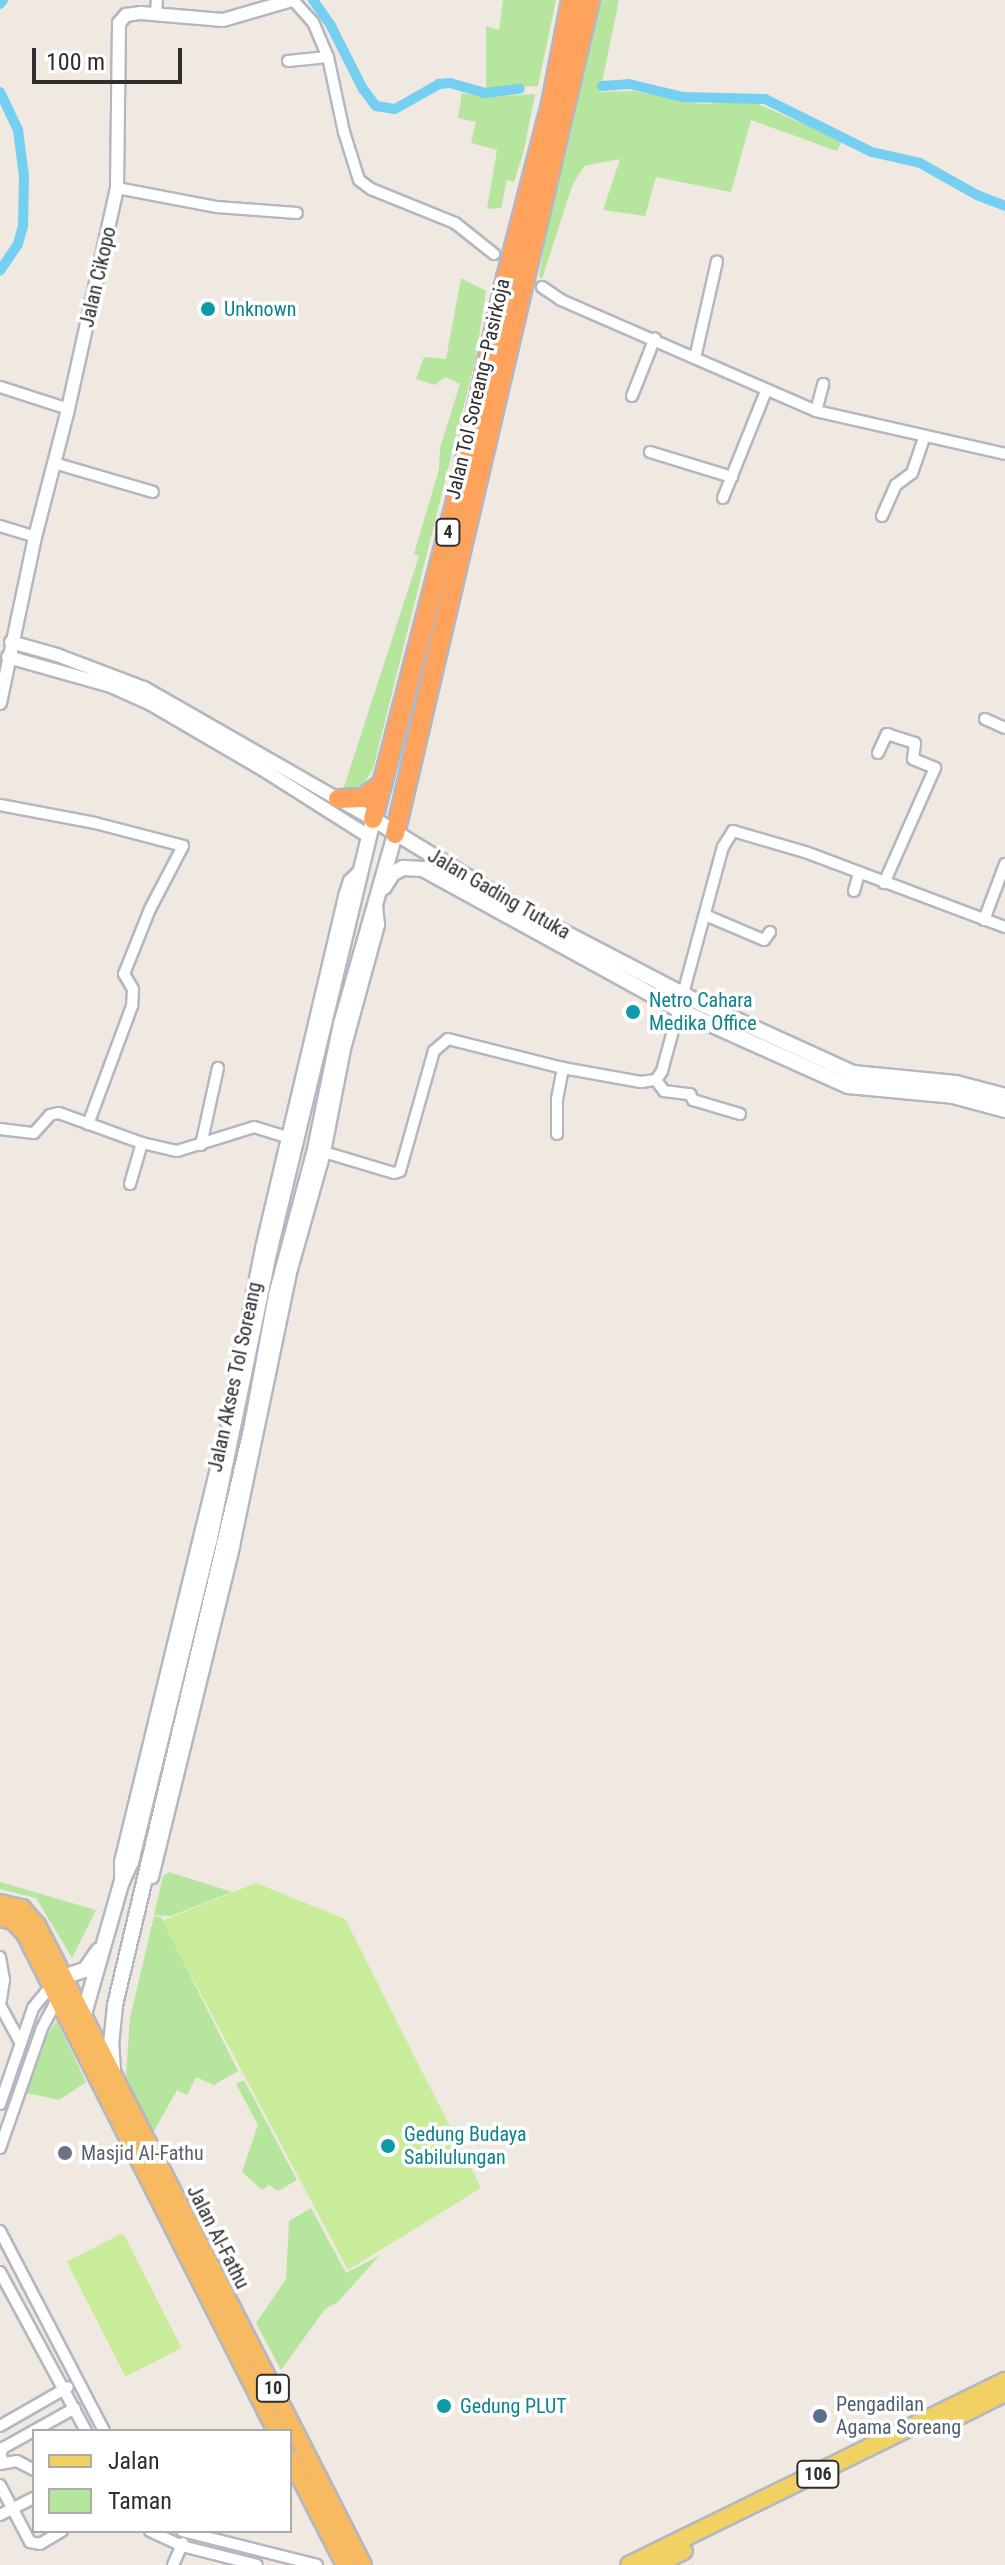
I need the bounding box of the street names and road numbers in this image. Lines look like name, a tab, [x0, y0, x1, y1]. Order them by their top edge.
street label: Jalan Cikopo	[75, 224, 121, 330]
street label: Jalan Tol Soreang–Pasirkoja	[441, 276, 515, 502]
road number: 4	[434, 518, 462, 546]
street label: Jalan Gading Tutuka	[423, 843, 575, 945]
street label: Jalan Akses Tol Soreang	[203, 1280, 267, 1474]
street label: Jalan Al-Fathu	[182, 2181, 254, 2293]
road number: 10	[255, 2374, 291, 2402]
road number: 106	[796, 2460, 840, 2488]

